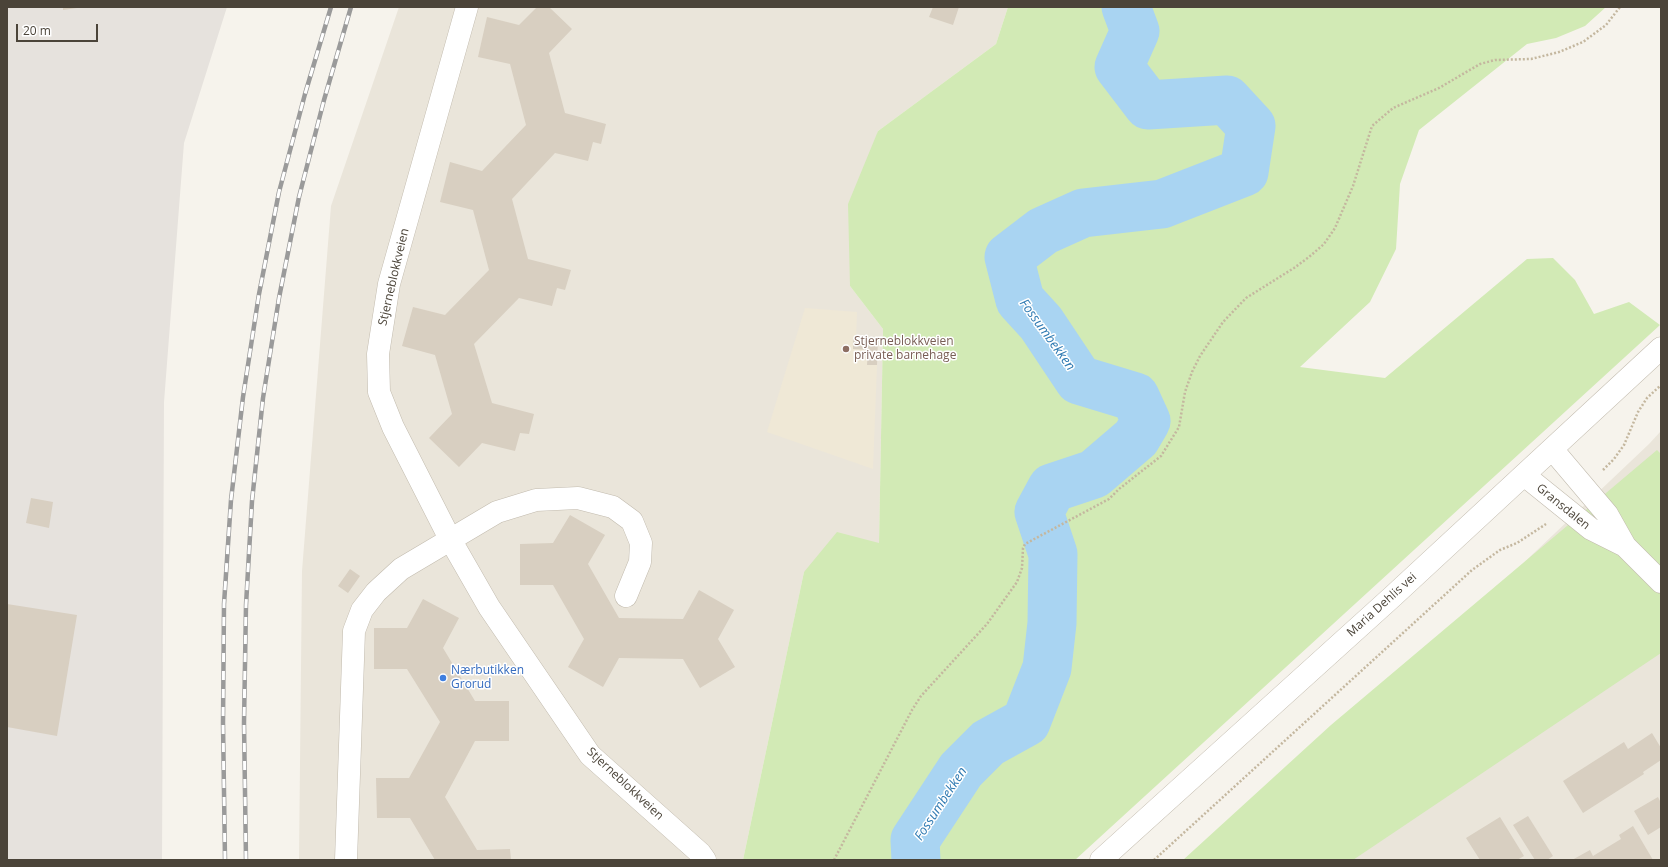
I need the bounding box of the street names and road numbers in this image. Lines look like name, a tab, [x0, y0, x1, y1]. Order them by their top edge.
street label: Stjerneblokkveien	[376, 227, 412, 327]
street label: Gransdalen	[1533, 481, 1593, 533]
street label: Maria Dehlis vei	[1344, 570, 1420, 640]
street label: Stjerneblokkveien	[584, 745, 666, 823]

